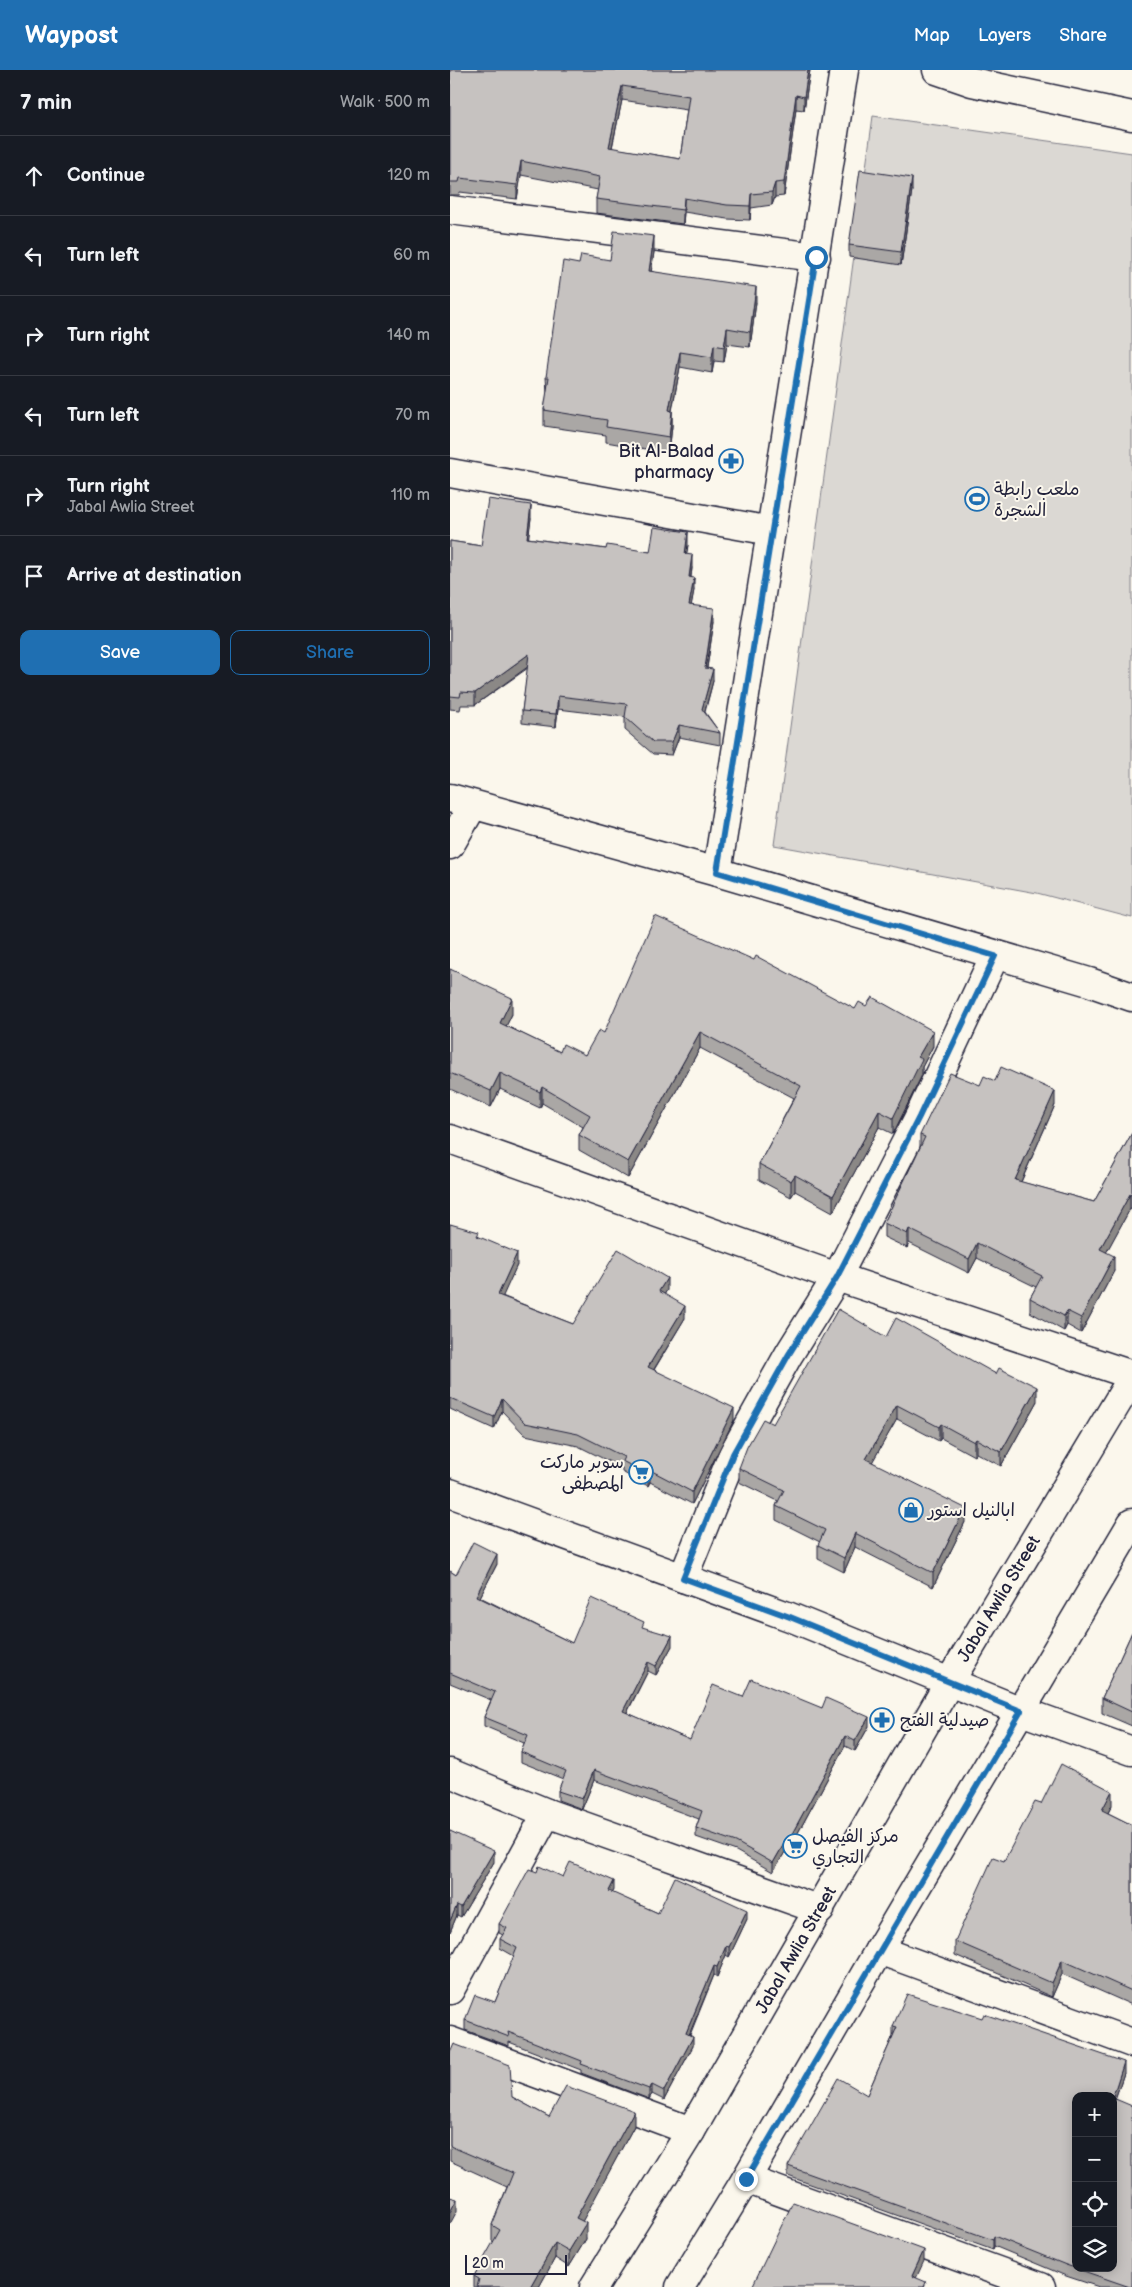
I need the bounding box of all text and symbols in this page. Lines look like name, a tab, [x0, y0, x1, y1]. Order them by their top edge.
text: Waypost	[25, 21, 118, 50]
text: Map	[914, 25, 950, 46]
text: Layers	[978, 25, 1031, 46]
text: Share	[1059, 25, 1107, 46]
text: 7 min	[20, 90, 72, 115]
text: Walk · 500 m	[340, 93, 430, 112]
icon: ahead	[20, 162, 48, 190]
text: Continue	[67, 164, 145, 187]
text: 120 m	[387, 166, 430, 185]
icon: left	[20, 242, 48, 270]
text: Turn left	[67, 244, 139, 267]
text: 60 m	[393, 246, 430, 265]
route start	[805, 246, 828, 269]
icon: right	[20, 322, 48, 350]
text: Turn right	[67, 324, 150, 347]
text: 140 m	[387, 326, 430, 345]
icon: left	[20, 402, 48, 430]
text: Turn left	[67, 404, 139, 427]
text: 70 m	[395, 406, 430, 425]
place label: Bit Al-Balad pharmacy	[619, 441, 715, 483]
pharmacy icon: Bit Al-Balad pharmacy	[718, 448, 744, 474]
text: Turn right	[67, 475, 150, 498]
place label: ملعب رابطة الشجرة	[994, 479, 1079, 521]
icon: right	[20, 482, 48, 510]
text: 110 m	[391, 486, 430, 505]
sports icon: ملعب رابطة الشجرة	[964, 486, 990, 512]
text: Jabal Awlia Street	[67, 498, 195, 517]
icon: arrive	[20, 562, 48, 590]
text: Arrive at destination	[67, 564, 242, 587]
button: Save	[20, 630, 220, 675]
button: Share	[230, 630, 430, 675]
place label: سوبر ماركت المصطفى	[540, 1452, 624, 1494]
supermarket icon: سوبر ماركت المصطفى	[628, 1459, 654, 1485]
shop icon: ابالنيل استور	[898, 1497, 924, 1523]
place label: ابالنيل استور	[926, 1500, 1015, 1521]
street label: Jabal Awlia Street	[953, 1532, 1045, 1666]
pharmacy icon: صيدلية الفتح	[869, 1707, 895, 1733]
place label: صيدلية الفتح	[900, 1710, 989, 1732]
place label: مركز الفيصل التجاري	[812, 1826, 899, 1870]
supermarket icon: مركز الفيصل التجاري	[782, 1833, 808, 1859]
street label: Jabal Awlia Street	[751, 1882, 841, 2017]
map controls	[1072, 2092, 1117, 2272]
button: +	[1072, 2092, 1117, 2137]
button: −	[1072, 2137, 1117, 2182]
route end	[735, 2168, 758, 2191]
button: locate	[1072, 2182, 1117, 2227]
button: layers	[1072, 2227, 1117, 2272]
scale bar	[465, 2252, 568, 2275]
text: 20 m	[472, 2255, 504, 2272]

